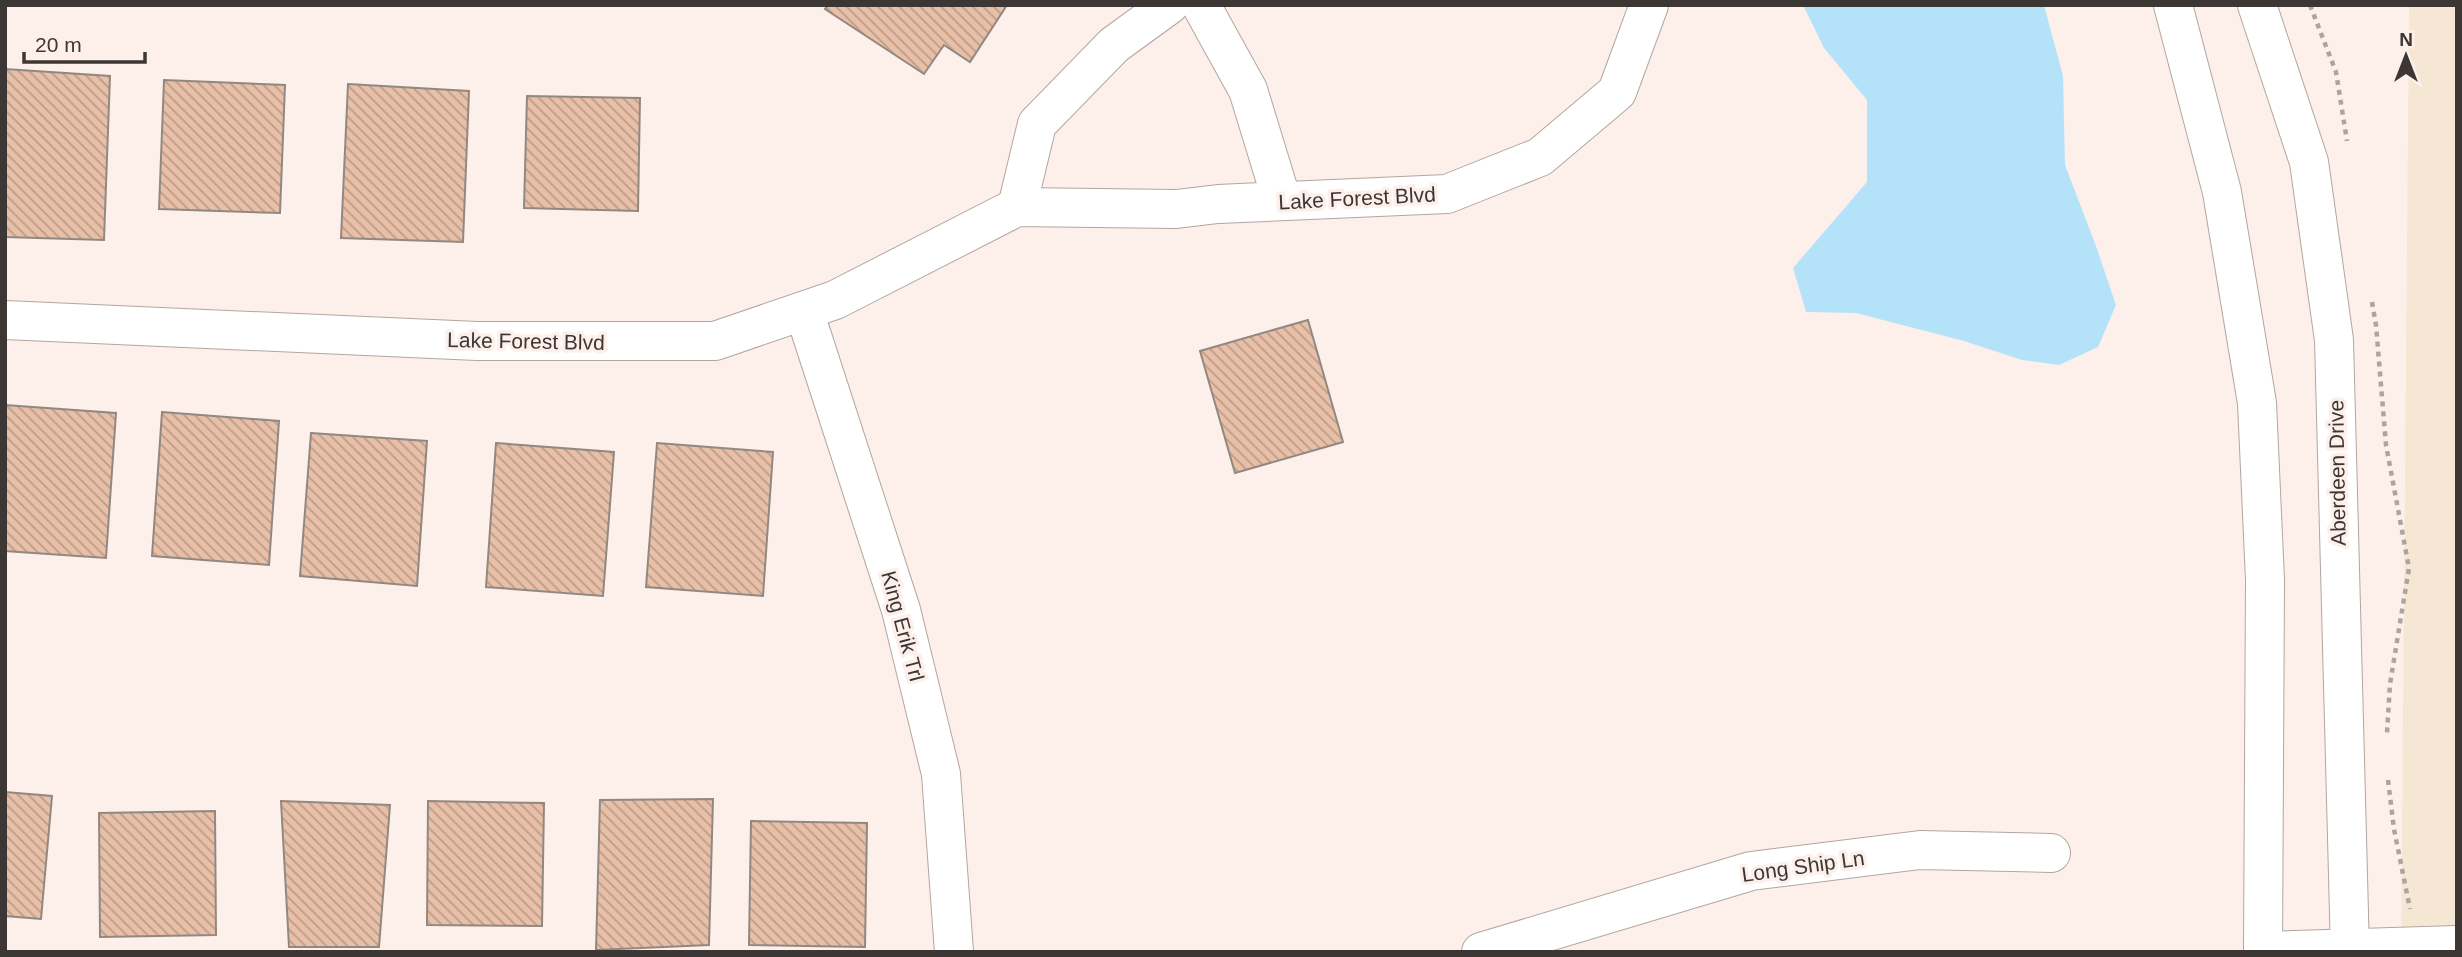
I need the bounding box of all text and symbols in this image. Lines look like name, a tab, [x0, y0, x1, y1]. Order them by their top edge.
scale bar	[24, 21, 145, 65]
north arrow	[2371, 21, 2441, 91]
text: N	[2399, 29, 2413, 50]
text: 20 m	[35, 33, 82, 56]
street label: Lake Forest Blvd	[1278, 182, 1436, 214]
street label: Lake Forest Blvd	[447, 328, 605, 354]
street label: Aberdeen Drive	[2324, 400, 2350, 546]
street label: King Erik Trl	[877, 568, 929, 684]
street label: Long Ship Ln	[1740, 846, 1866, 886]

